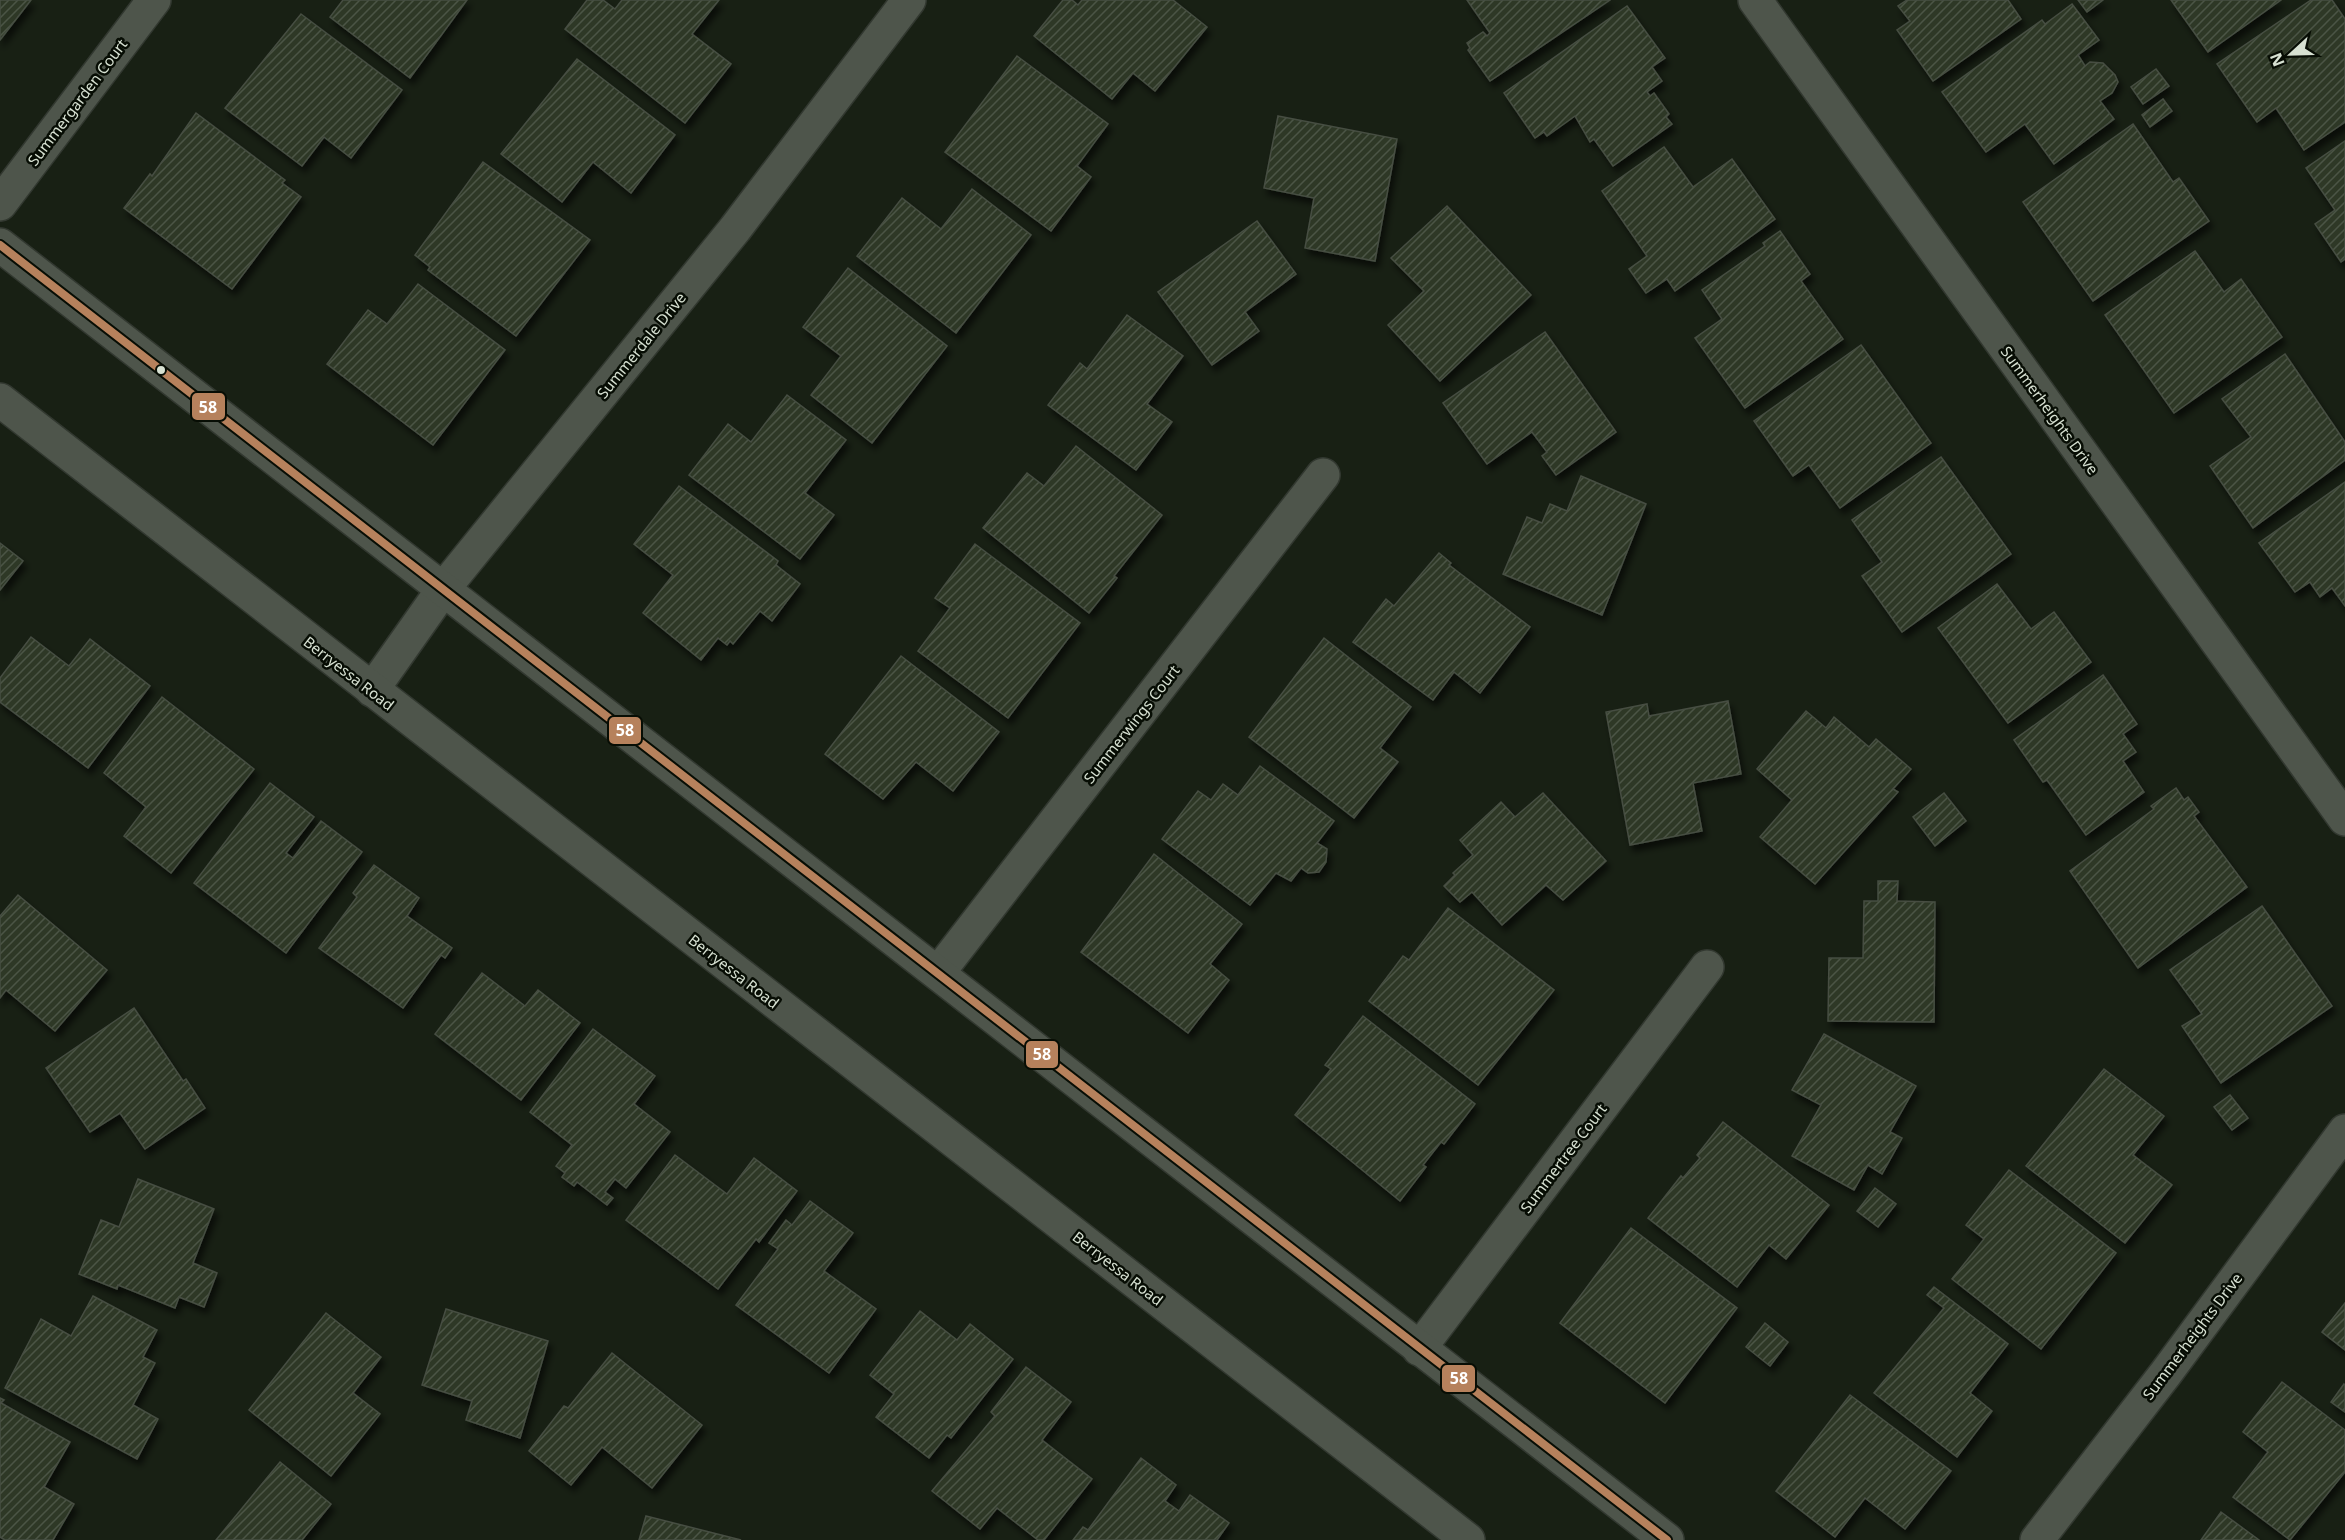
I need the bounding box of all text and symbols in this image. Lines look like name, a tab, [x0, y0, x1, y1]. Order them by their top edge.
north arrow	[2261, 24, 2321, 84]
street label: Summergarden Court	[23, 34, 132, 169]
text: N	[2264, 49, 2290, 70]
street label: Summerdale Drive	[592, 288, 690, 402]
street label: Summerheights Drive	[1997, 342, 2103, 478]
unlabelled marker	[155, 364, 167, 376]
line badge: 58	[191, 392, 226, 421]
text: 58	[199, 396, 217, 418]
street label: Berryessa Road	[300, 631, 398, 715]
street label: Summerwings Court	[1079, 660, 1184, 787]
line badge: 58	[608, 716, 642, 745]
text: 58	[616, 719, 634, 741]
street label: Berryessa Road	[685, 929, 783, 1013]
line badge: 58	[1025, 1040, 1059, 1069]
text: 58	[1033, 1043, 1051, 1065]
street label: Summertree Court	[1515, 1099, 1611, 1217]
street label: Berryessa Road	[1069, 1226, 1167, 1310]
street label: Summerheights Drive	[2138, 1269, 2246, 1403]
line badge: 58	[1441, 1364, 1476, 1393]
text: 58	[1450, 1367, 1468, 1389]

